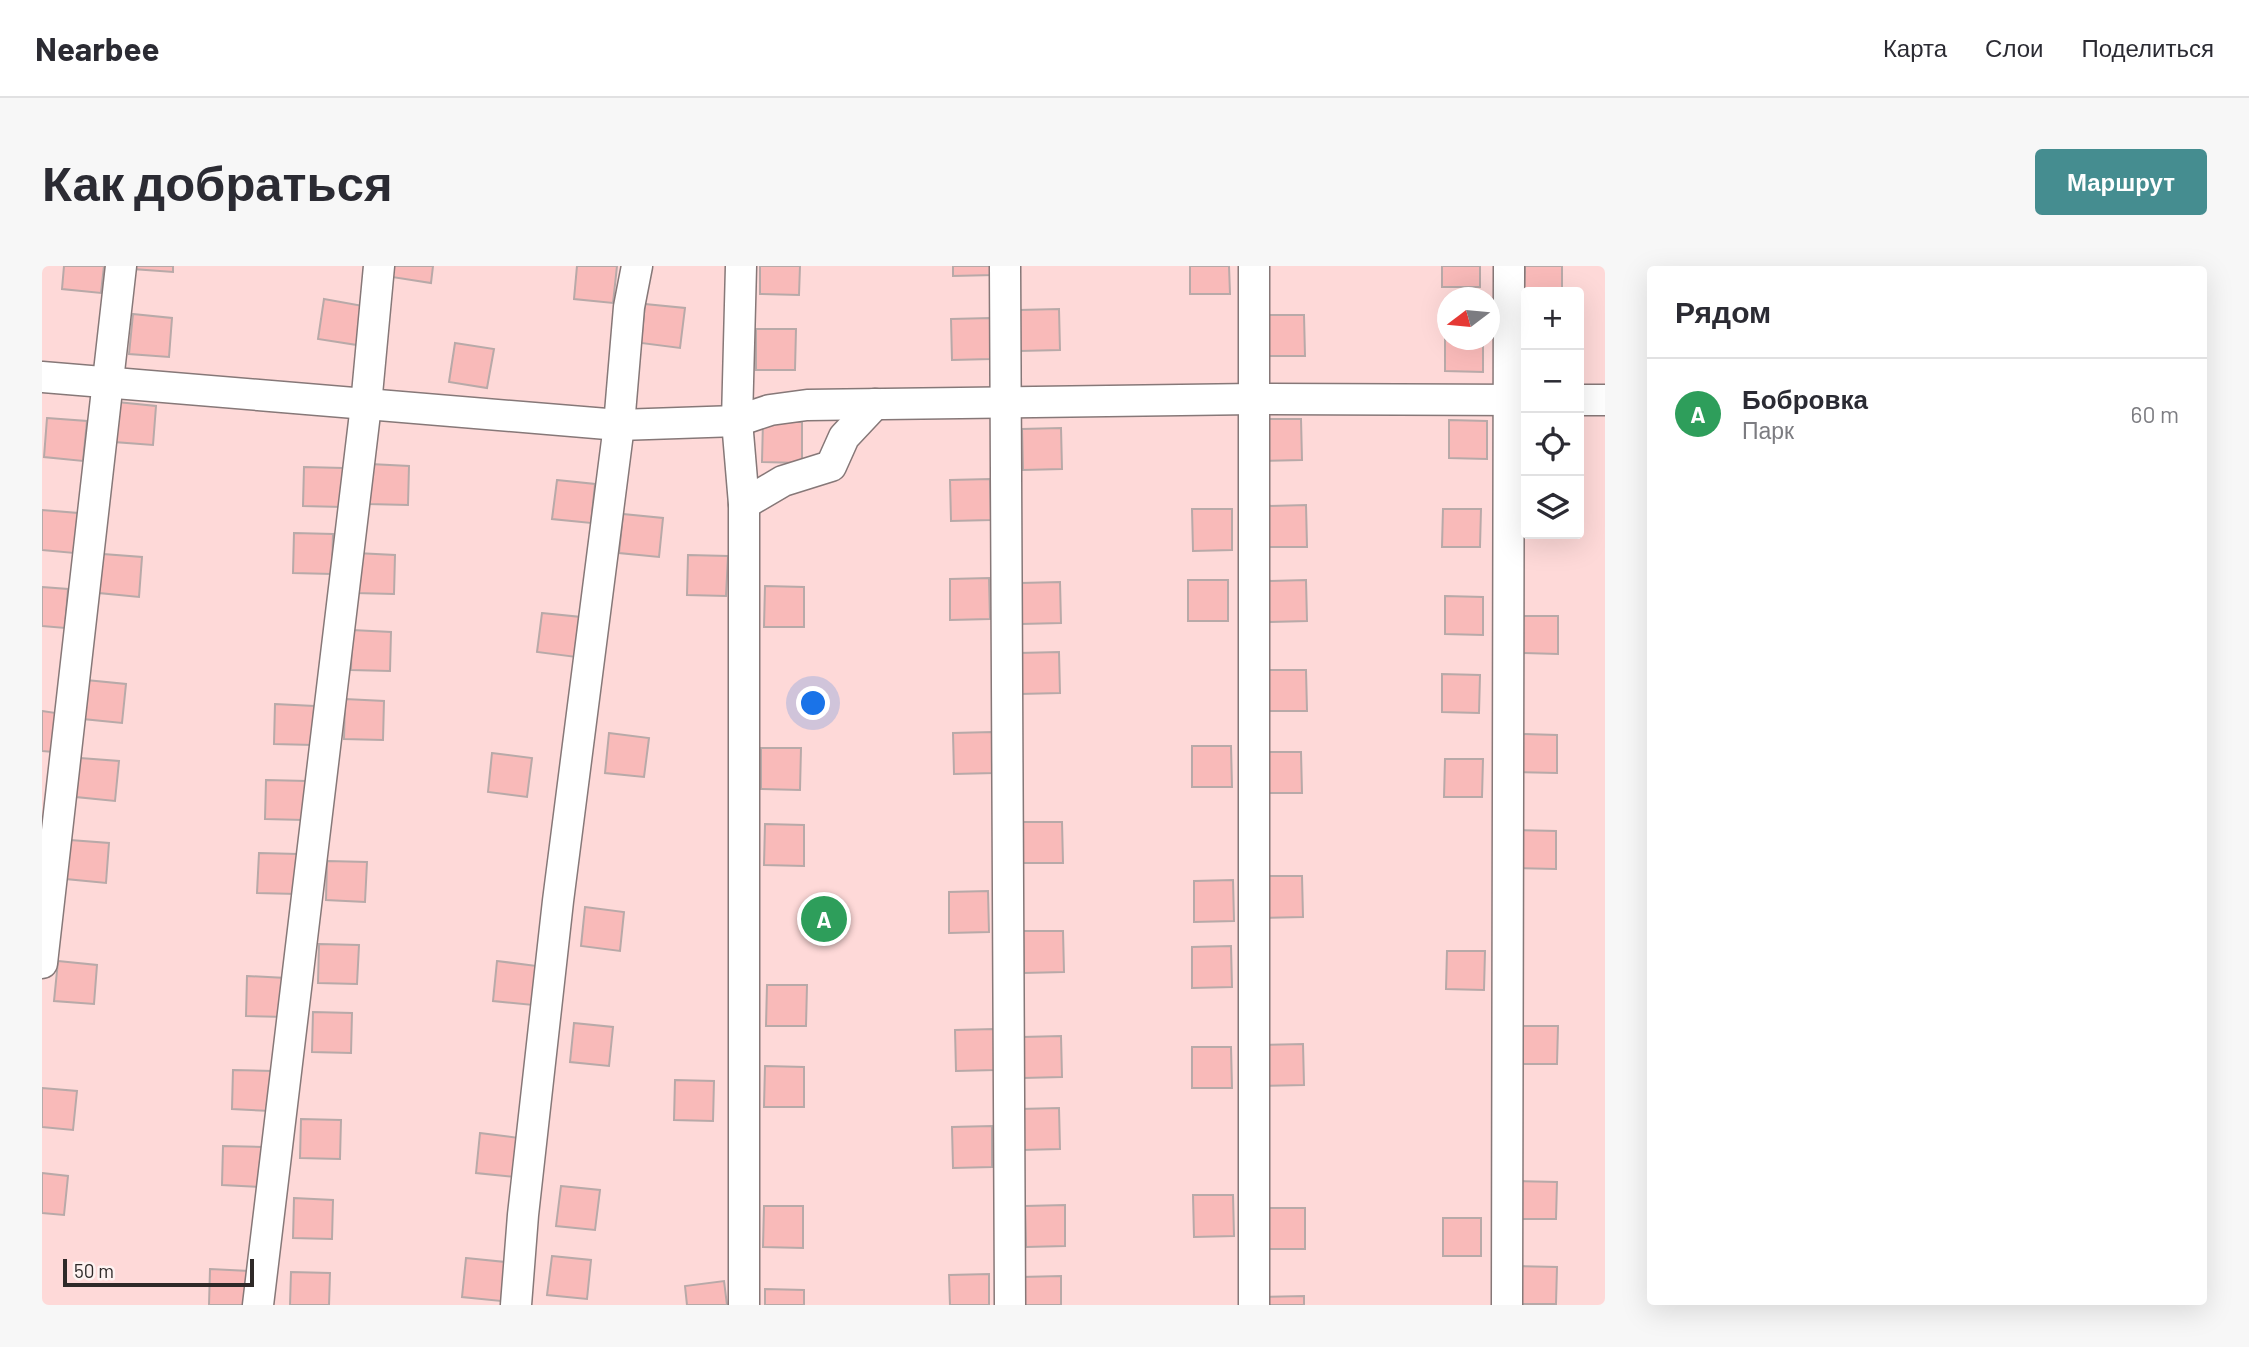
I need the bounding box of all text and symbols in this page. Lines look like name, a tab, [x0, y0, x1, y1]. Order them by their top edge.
text: Nearbee	[35, 28, 159, 68]
text: Карта	[1883, 33, 1947, 62]
text: Слои	[1985, 33, 2043, 62]
text: Поделиться	[2081, 33, 2214, 62]
button: Маршрут	[2035, 149, 2207, 215]
text: Как добраться	[42, 152, 393, 211]
north arrow	[1437, 287, 1500, 350]
map controls	[1521, 287, 1584, 539]
button: +	[1521, 287, 1584, 350]
text: Рядом	[1675, 293, 1771, 329]
button: −	[1521, 350, 1584, 413]
text: Бобровка	[1742, 383, 1868, 414]
text: A	[1690, 400, 1706, 428]
text: 60 m	[2131, 400, 2179, 428]
button: locate	[1521, 413, 1584, 476]
text: Парк	[1742, 416, 1794, 444]
button: layers	[1521, 476, 1584, 539]
your location	[796, 686, 830, 720]
pin: A	[801, 893, 847, 945]
scale bar	[63, 1256, 254, 1288]
text: 50 m	[74, 1259, 114, 1282]

